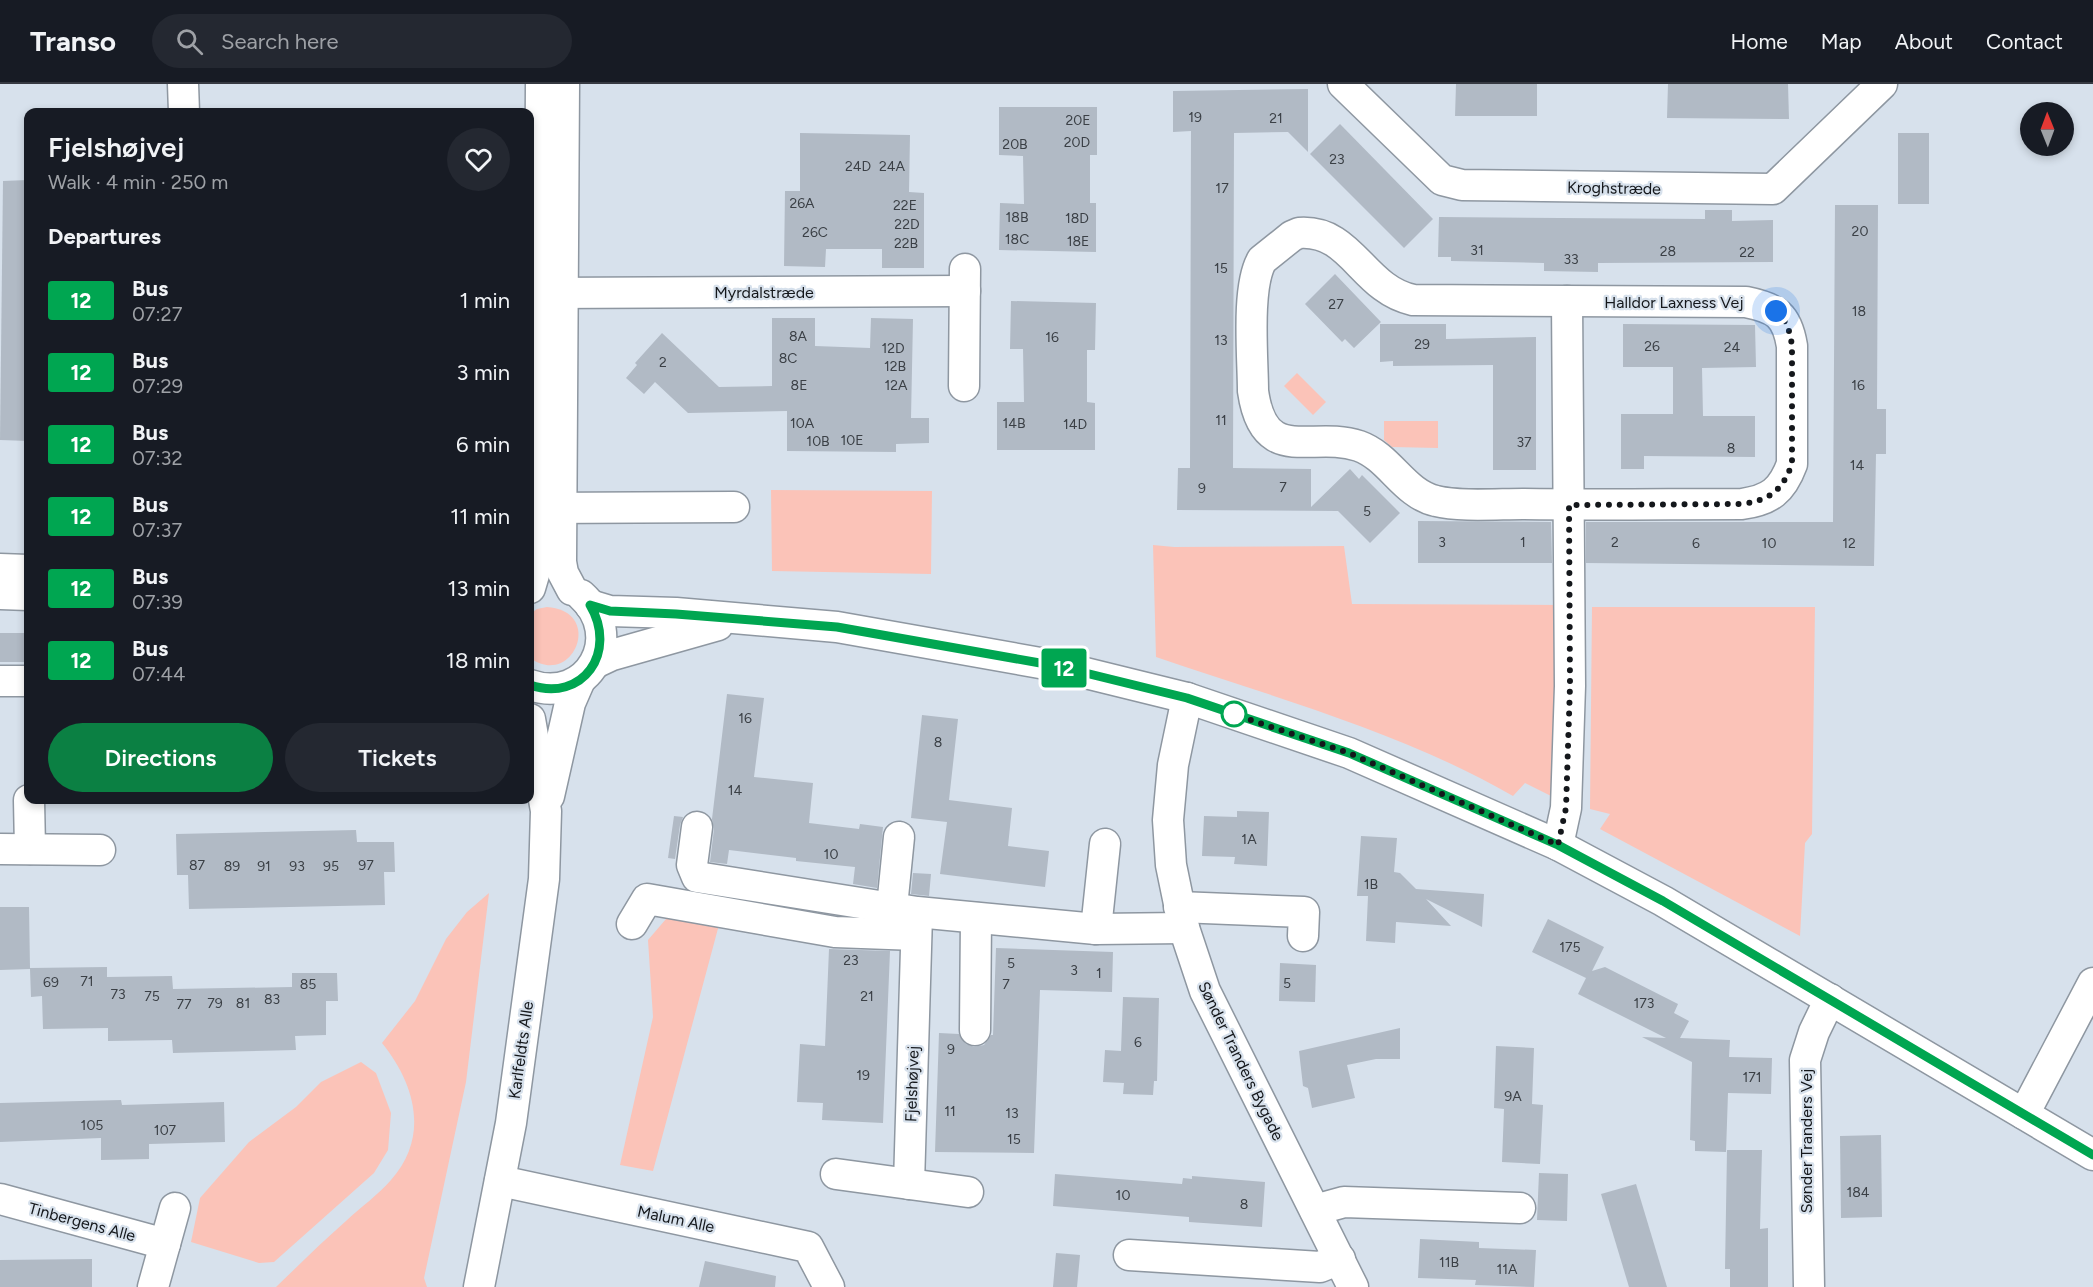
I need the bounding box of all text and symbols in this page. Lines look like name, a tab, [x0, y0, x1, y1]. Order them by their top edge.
search box	[152, 14, 572, 68]
text: Transo	[30, 24, 116, 58]
icon: search	[173, 25, 206, 58]
text: Search here	[221, 28, 339, 55]
text: Home	[1731, 29, 1788, 54]
text: Map	[1821, 29, 1862, 54]
text: About	[1895, 29, 1953, 54]
text: Contact	[1986, 29, 2063, 54]
north arrow	[2020, 102, 2074, 156]
map controls	[2020, 102, 2074, 156]
house number: 19	[1188, 109, 1202, 126]
house number: 21	[1269, 110, 1283, 127]
house number: 20E	[1065, 112, 1091, 129]
button: heart	[447, 128, 510, 191]
text: Fjelshøjvej	[48, 130, 184, 164]
house number: 20D	[1064, 134, 1090, 151]
house number: 20B	[1002, 136, 1028, 153]
house number: 23	[1329, 151, 1345, 168]
house number: 24D	[845, 158, 871, 175]
house number: 24A	[879, 158, 906, 175]
text: Walk · 4 min · 250 m	[48, 170, 228, 194]
street label: Kroghstræde	[1567, 178, 1661, 198]
house number: 17	[1215, 180, 1229, 197]
house number: 26A	[789, 195, 815, 212]
house number: 22E	[893, 197, 917, 214]
house number: 18B	[1006, 209, 1028, 226]
house number: 18D	[1065, 210, 1089, 227]
house number: 22D	[894, 216, 920, 233]
text: Departures	[48, 223, 161, 250]
house number: 20	[1852, 223, 1868, 240]
house number: 26C	[802, 224, 828, 241]
house number: 18C	[1005, 231, 1029, 248]
house number: 18E	[1067, 233, 1089, 250]
house number: 22B	[894, 235, 918, 252]
house number: 31	[1470, 242, 1484, 259]
house number: 28	[1660, 243, 1676, 260]
house number: 22	[1739, 244, 1755, 261]
house number: 33	[1563, 251, 1579, 268]
house number: 15	[1214, 260, 1228, 277]
text: Bus	[132, 275, 168, 302]
street label: Myrdalstræde	[714, 283, 814, 302]
text: 1 min	[459, 287, 510, 314]
text: 12	[70, 288, 92, 313]
street label: Halldor Laxness Vej	[1604, 293, 1744, 312]
house number: 27	[1328, 296, 1344, 313]
your location	[1761, 296, 1791, 326]
text: 07:27	[132, 302, 183, 326]
house number: 18	[1852, 303, 1866, 320]
house number: 8A	[789, 328, 808, 345]
house number: 16	[1045, 329, 1059, 346]
house number: 13	[1214, 332, 1228, 349]
house number: 29	[1414, 336, 1430, 353]
house number: 26	[1644, 338, 1660, 355]
house number: 24	[1724, 339, 1741, 356]
house number: 12D	[881, 340, 905, 357]
text: Bus	[132, 347, 168, 374]
house number: 8C	[779, 350, 797, 367]
house number: 2	[659, 354, 667, 371]
house number: 12B	[884, 358, 906, 375]
text: 3 min	[456, 359, 510, 386]
text: 12	[70, 360, 92, 385]
text: 07:29	[132, 374, 183, 398]
house number: 8E	[791, 377, 807, 394]
house number: 12A	[884, 377, 908, 394]
house number: 16	[1851, 377, 1865, 394]
house number: 11	[1215, 412, 1227, 429]
house number: 10A	[790, 415, 815, 432]
house number: 14B	[1002, 415, 1026, 432]
house number: 14D	[1063, 416, 1087, 433]
text: Bus	[132, 419, 168, 446]
text: 6 min	[456, 431, 510, 458]
text: 12	[70, 432, 92, 457]
house number: 10E	[840, 432, 864, 449]
house number: 10B	[806, 433, 830, 450]
house number: 37	[1516, 434, 1532, 451]
house number: 8	[1727, 440, 1735, 457]
text: 07:32	[132, 446, 183, 470]
house number: 14	[1850, 457, 1865, 474]
house number: 7	[1279, 479, 1287, 496]
house number: 9	[1198, 480, 1206, 497]
text: Bus	[132, 491, 168, 518]
text: 11 min	[450, 503, 510, 530]
house number: 5	[1363, 503, 1371, 520]
text: 12	[70, 504, 92, 529]
text: 07:37	[132, 518, 182, 542]
house number: 3	[1438, 534, 1446, 551]
house number: 1	[1520, 534, 1526, 551]
house number: 2	[1611, 534, 1619, 551]
house number: 6	[1692, 535, 1700, 552]
house number: 10	[1762, 535, 1776, 552]
house number: 12	[1842, 535, 1856, 552]
text: Bus	[132, 563, 168, 590]
text: 13 min	[447, 575, 510, 602]
text: 12	[70, 576, 92, 601]
text: 07:39	[132, 590, 183, 614]
text: Bus	[132, 635, 168, 662]
text: 18 min	[446, 647, 510, 674]
text: 12	[70, 648, 92, 673]
line badge: 12	[1037, 648, 1091, 688]
text: 12	[1053, 656, 1075, 681]
text: 07:44	[132, 662, 185, 686]
unlabelled marker	[1221, 701, 1247, 727]
house number: 16	[738, 710, 752, 727]
button: Directions	[48, 723, 273, 792]
button: Tickets	[285, 723, 510, 792]
house number: 8	[934, 734, 942, 751]
house number: 14	[728, 782, 743, 799]
house number: 1A	[1241, 831, 1257, 848]
house number: 10	[824, 846, 838, 863]
house number: 87	[189, 857, 206, 874]
house number: 97	[358, 857, 374, 874]
house number: 89	[224, 858, 240, 875]
house number: 91	[257, 858, 271, 875]
house number: 93	[289, 858, 305, 875]
house number: 95	[323, 858, 339, 875]
house number: 1B	[1364, 876, 1378, 893]
house number: 175	[1559, 939, 1581, 956]
house number: 23	[843, 952, 859, 969]
house number: 5	[1007, 955, 1015, 972]
house number: 3	[1070, 962, 1078, 979]
house number: 1	[1096, 965, 1102, 982]
house number: 71	[80, 973, 94, 990]
house number: 69	[43, 974, 59, 991]
house number: 5	[1283, 975, 1291, 992]
house number: 85	[300, 976, 316, 993]
house number: 7	[1002, 976, 1010, 993]
street label: Sønder Tranders Bygade	[1194, 978, 1288, 1144]
house number: 73	[110, 986, 126, 1003]
house number: 75	[144, 988, 160, 1005]
house number: 21	[860, 988, 874, 1005]
house number: 83	[264, 991, 280, 1008]
house number: 79	[207, 995, 223, 1012]
house number: 81	[236, 995, 250, 1012]
house number: 173	[1634, 995, 1654, 1012]
house number: 77	[176, 996, 192, 1013]
street label: Karlfeldts Alle	[505, 1000, 537, 1100]
house number: 6	[1134, 1034, 1142, 1051]
house number: 9	[947, 1041, 955, 1058]
street label: Fjelshøjvej	[901, 1046, 923, 1122]
house number: 19	[856, 1067, 870, 1084]
house number: 171	[1742, 1069, 1762, 1086]
street label: Sønder Tranders Vej	[1797, 1069, 1816, 1213]
house number: 9A	[1504, 1088, 1522, 1105]
house number: 11	[944, 1103, 956, 1120]
house number: 13	[1005, 1105, 1019, 1122]
house number: 105	[81, 1117, 103, 1134]
house number: 107	[154, 1122, 177, 1139]
house number: 15	[1007, 1131, 1021, 1148]
house number: 184	[1846, 1184, 1870, 1201]
house number: 10	[1116, 1187, 1130, 1204]
house number: 8	[1240, 1196, 1248, 1213]
street label: Tinbergens Alle	[26, 1199, 138, 1245]
street label: Malum Alle	[636, 1202, 717, 1236]
house number: 11B	[1439, 1254, 1459, 1271]
house number: 11A	[1496, 1261, 1518, 1278]

